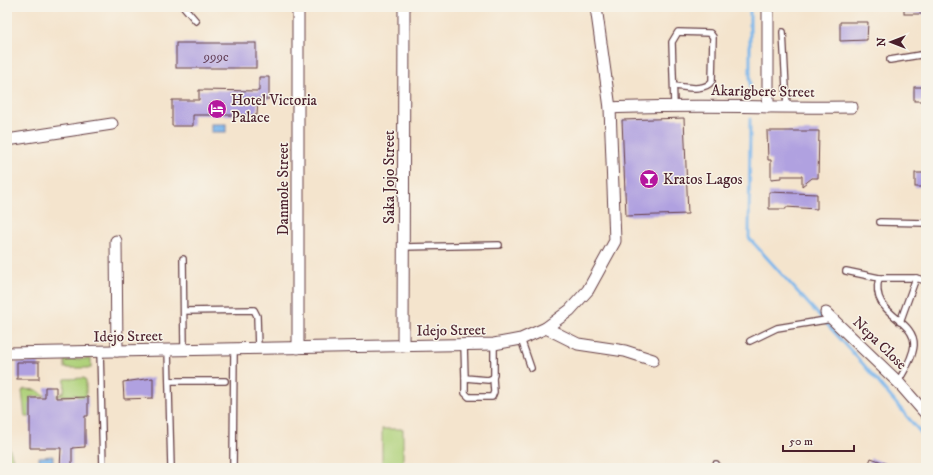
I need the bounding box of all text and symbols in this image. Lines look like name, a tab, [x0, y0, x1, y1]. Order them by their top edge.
north arrow	[871, 22, 911, 62]
text: N	[875, 37, 889, 47]
house number: 999c	[202, 49, 229, 65]
street label: Akarigbere Street	[711, 81, 815, 102]
place label: Hotel Victoria Palace	[231, 91, 318, 127]
hotel icon: Hotel Victoria Palace	[206, 98, 228, 120]
street label: Saka Jojo Street	[380, 130, 399, 224]
street label: Danmole Street	[274, 142, 293, 236]
bar icon: Kratos Lagos	[638, 168, 660, 190]
place label: Kratos Lagos	[663, 170, 743, 189]
street label: Nepa Close	[848, 313, 911, 374]
street label: Idejo Street	[416, 320, 486, 341]
street label: Idejo Street	[93, 326, 163, 347]
scale bar	[783, 427, 854, 453]
text: 50 m	[789, 434, 813, 449]

